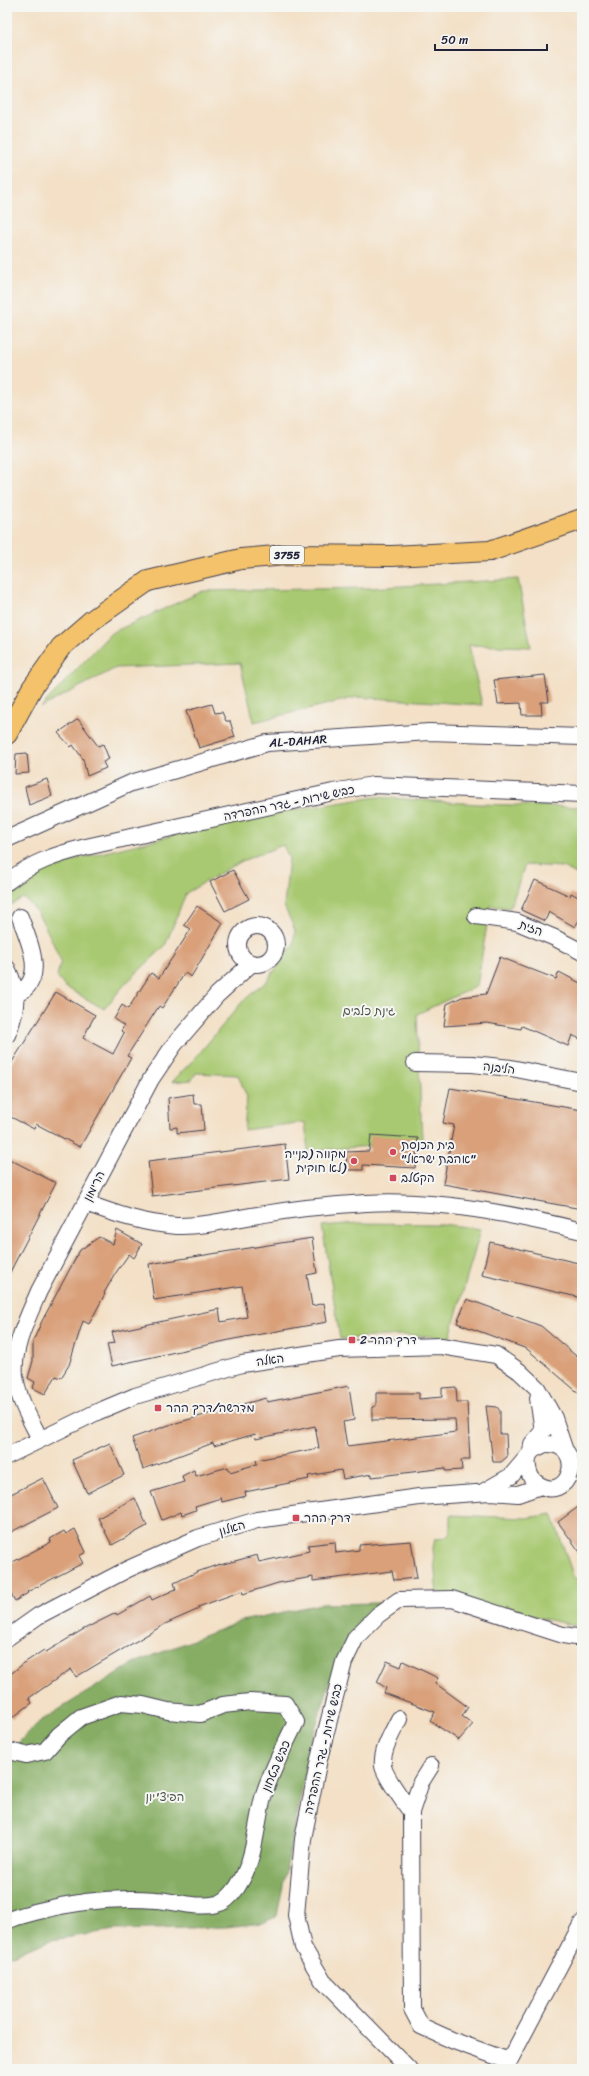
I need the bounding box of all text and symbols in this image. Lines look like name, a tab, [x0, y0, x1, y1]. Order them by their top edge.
scale bar	[435, 26, 547, 52]
text: 50 m	[441, 29, 468, 51]
road number: 3755	[270, 546, 304, 564]
street label: AL-DAHAR	[268, 728, 328, 754]
street label: כביש שירות - גדר ההפרדה	[221, 778, 357, 828]
street label: הזית	[515, 913, 546, 943]
park label: גינת כלבים	[343, 1000, 395, 1022]
street label: הליבנה	[482, 1055, 516, 1081]
place label: בית הכנסת "אהבת ישראל"	[401, 1134, 476, 1170]
place label: מקווה (בנייה לא חוקית)	[284, 1143, 347, 1179]
marker: בית הכנסת "אהבת ישראל"	[388, 1147, 398, 1157]
marker: מקווה (בנייה לא חוקית)	[349, 1156, 359, 1166]
street label: הרימון	[77, 1167, 111, 1205]
place label: הקטלב	[401, 1167, 435, 1189]
marker: הקטלב	[388, 1173, 398, 1183]
place label: דרך ההר 2	[360, 1329, 417, 1351]
marker: דרך ההר 2	[347, 1335, 357, 1345]
street label: האלה	[255, 1347, 285, 1373]
place label: מדרשה/דרך ההר	[166, 1397, 255, 1419]
marker: מדרשה/דרך ההר	[153, 1403, 163, 1413]
place label: דרך ההר	[304, 1507, 351, 1529]
marker: דרך ההר	[291, 1513, 301, 1523]
street label: האלון	[216, 1514, 248, 1542]
street label: כביש שירות - גדר ההפרדה	[297, 1681, 349, 1817]
street label: כביש בטחון	[255, 1737, 297, 1795]
park label: הפיצ'יון	[146, 1786, 184, 1808]

